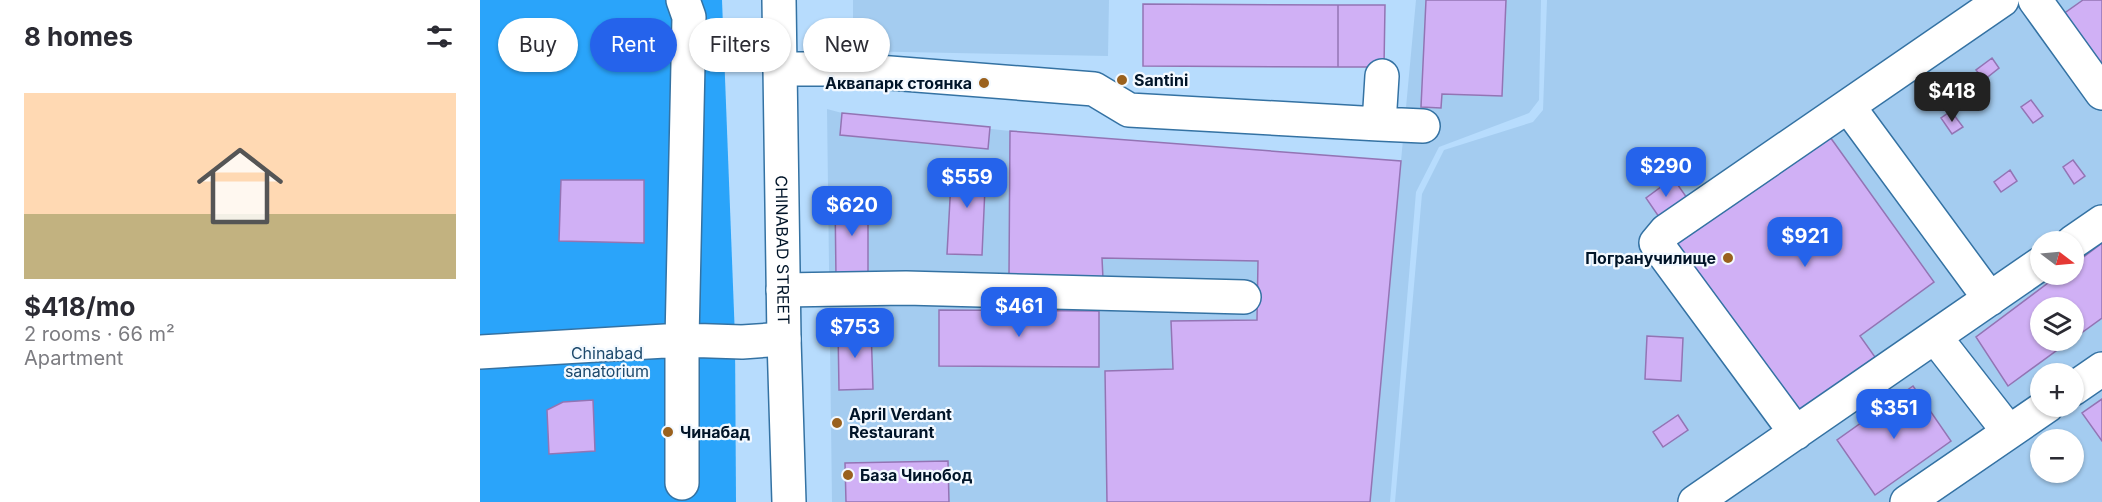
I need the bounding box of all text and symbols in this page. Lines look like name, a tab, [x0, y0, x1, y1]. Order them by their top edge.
chip: Buy	[498, 18, 578, 72]
chip: Rent	[590, 18, 677, 72]
chip: Filters	[689, 18, 791, 72]
chip: New	[803, 18, 890, 72]
icon: filters	[423, 20, 456, 53]
text: 8 homes	[24, 21, 133, 52]
place label: Santini	[1134, 70, 1188, 90]
pin: $418	[1916, 72, 1988, 123]
place label: Аквапарк стоянка	[825, 73, 972, 93]
marker: Santini	[1115, 73, 1129, 87]
marker: Аквапарк стоянка	[977, 76, 991, 90]
text: $418	[1928, 79, 1976, 103]
icon: home	[186, 132, 294, 240]
pin: $290	[1630, 147, 1702, 198]
text: $290	[1640, 154, 1692, 178]
pin: $559	[931, 158, 1003, 209]
text: $559	[941, 165, 993, 189]
street label: CHINABAD STREET	[772, 175, 794, 325]
pin: $620	[816, 186, 888, 237]
text: $620	[826, 193, 878, 217]
pin: $921	[1769, 217, 1841, 268]
text: $921	[1781, 224, 1829, 248]
north arrow	[2030, 231, 2084, 285]
map controls	[2030, 231, 2084, 483]
place label: Погранучилище	[1585, 248, 1716, 268]
marker: Погранучилище	[1721, 251, 1735, 265]
pin: $461	[983, 287, 1055, 338]
text: $418/mo	[24, 291, 136, 322]
text: $461	[995, 294, 1043, 318]
button: layers	[2030, 297, 2084, 351]
pin: $753	[819, 308, 891, 359]
text: $753	[830, 315, 880, 339]
text: 2 rooms · 66 m²	[24, 322, 175, 346]
park label: Chinabad sanatorium	[565, 343, 649, 381]
text: Apartment	[24, 346, 123, 370]
button: +	[2030, 363, 2084, 417]
pin: $351	[1858, 389, 1930, 440]
text: $351	[1870, 396, 1918, 420]
place label: April Verdant Restaurant	[849, 404, 952, 442]
marker: April Verdant Restaurant	[830, 416, 844, 430]
place label: Чинабад	[680, 422, 751, 442]
marker: Чинабад	[661, 425, 675, 439]
button: −	[2030, 429, 2084, 483]
place label: База Чинобод	[860, 465, 973, 485]
marker: База Чинобод	[841, 468, 855, 482]

